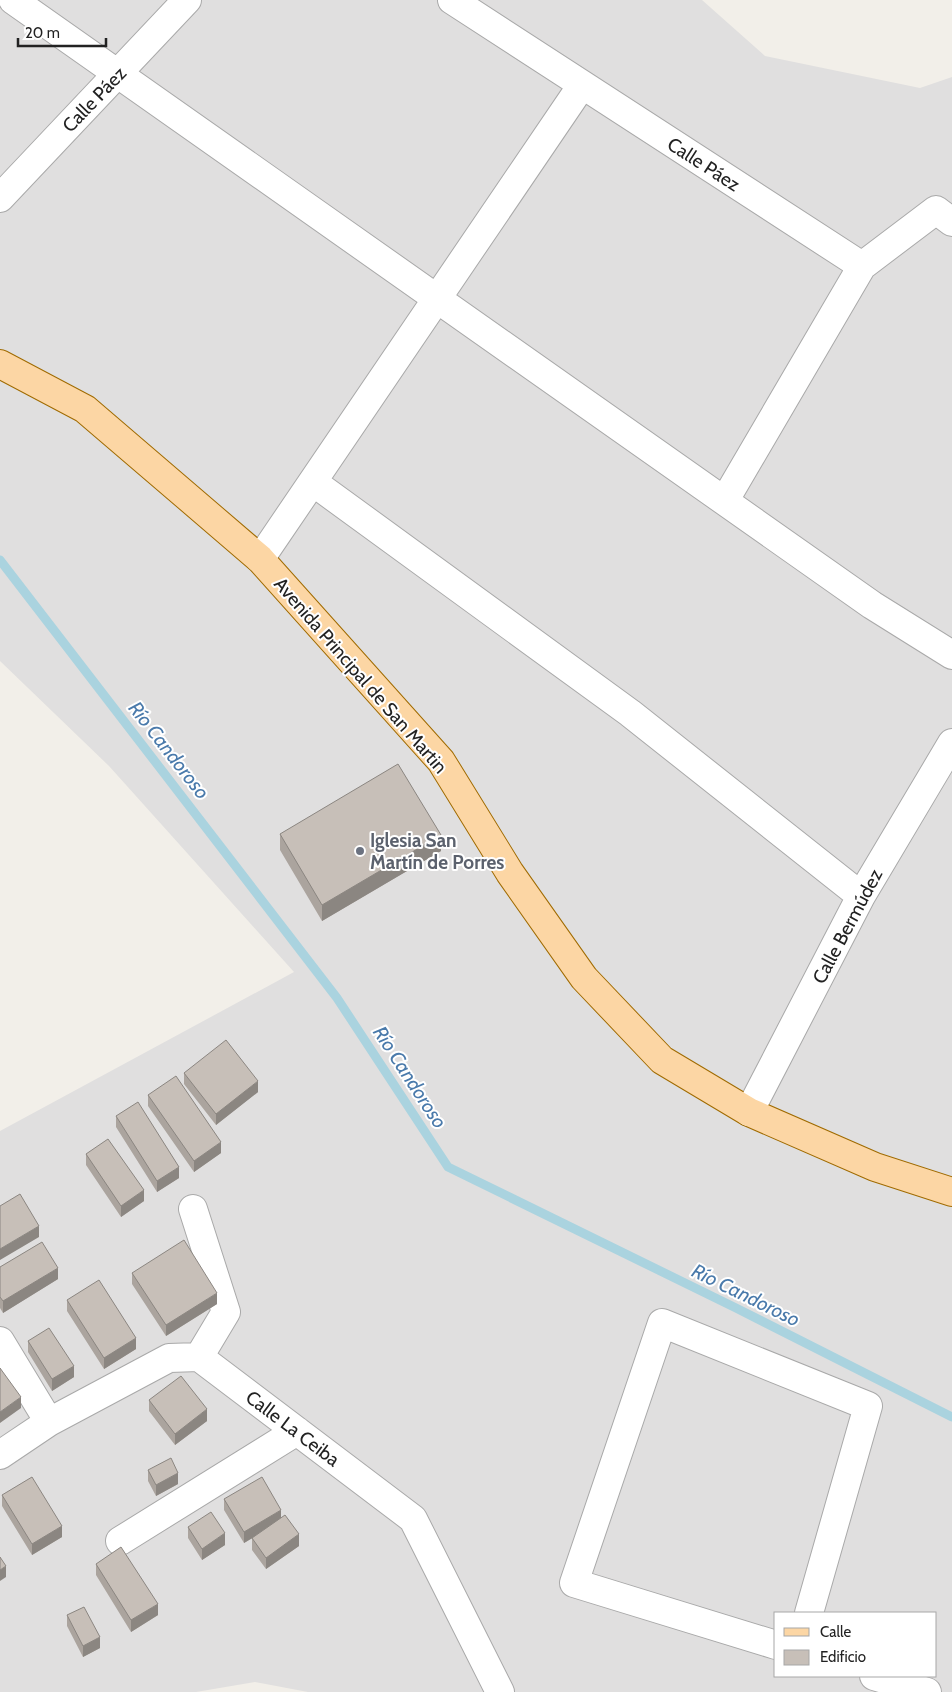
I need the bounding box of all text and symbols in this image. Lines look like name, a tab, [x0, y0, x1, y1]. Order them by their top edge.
scale bar	[18, 15, 105, 47]
text: 20 m	[25, 24, 60, 42]
street label: Calle Páez	[58, 62, 131, 137]
street label: Calle Páez	[663, 132, 744, 196]
street label: Avenida Principal de San Martin	[269, 573, 452, 778]
water label: Río Candoroso	[123, 696, 215, 804]
place label: Iglesia San Martín de Porres	[370, 829, 504, 874]
marker: Iglesia San Martín de Porres	[354, 845, 366, 857]
street label: Calle Bermúdez	[808, 865, 887, 988]
water label: Río Candoroso	[368, 1021, 452, 1133]
water label: Río Candoroso	[688, 1259, 804, 1331]
street label: Calle La Ceiba	[241, 1386, 344, 1471]
legend	[774, 1612, 937, 1677]
text: Calle	[820, 1623, 851, 1641]
text: Edificio	[820, 1648, 866, 1666]

